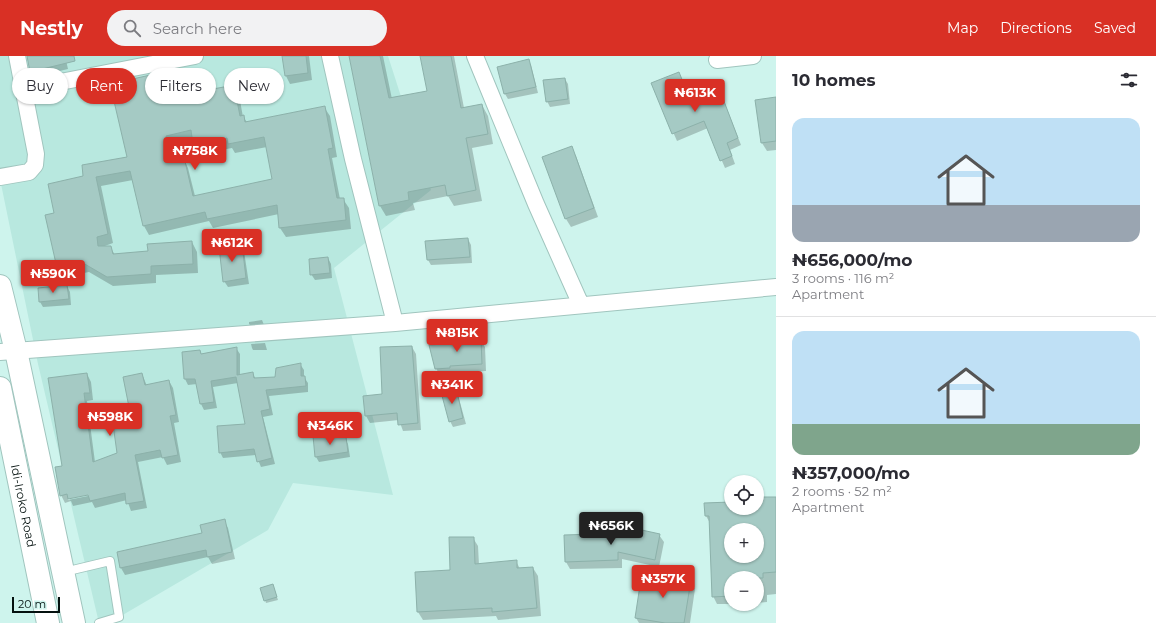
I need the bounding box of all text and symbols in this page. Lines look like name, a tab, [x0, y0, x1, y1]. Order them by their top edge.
search box	[107, 10, 387, 46]
text: Nestly	[20, 17, 83, 40]
icon: search	[121, 17, 143, 39]
text: Search here	[153, 19, 242, 38]
text: Map	[947, 19, 978, 37]
text: Directions	[1000, 19, 1072, 37]
text: Saved	[1094, 19, 1136, 37]
chip: Buy	[12, 68, 68, 104]
chip: Rent	[76, 68, 137, 104]
chip: Filters	[145, 68, 216, 104]
chip: New	[224, 68, 284, 104]
icon: filters	[1118, 69, 1140, 91]
text: 10 homes	[792, 70, 876, 90]
pin: ₦613K	[667, 79, 723, 113]
text: ₦613K	[674, 84, 716, 100]
pin: ₦758K	[167, 137, 223, 171]
text: ₦758K	[172, 142, 218, 158]
icon: home	[930, 144, 1002, 216]
pin: ₦612K	[204, 229, 260, 263]
text: ₦612K	[211, 234, 253, 250]
text: ₦656,000/mo	[792, 250, 912, 270]
pin: ₦590K	[25, 260, 81, 294]
text: ₦590K	[30, 265, 76, 281]
text: 3 rooms · 116 m²	[792, 270, 894, 286]
text: Apartment	[792, 286, 864, 302]
pin: ₦815K	[429, 319, 485, 353]
text: ₦815K	[436, 324, 478, 340]
icon: home	[930, 357, 1002, 429]
pin: ₦341K	[424, 371, 480, 405]
text: ₦341K	[431, 376, 473, 392]
pin: ₦598K	[82, 403, 138, 437]
text: ₦598K	[87, 408, 133, 424]
pin: ₦346K	[302, 412, 358, 446]
text: ₦346K	[307, 417, 353, 433]
street label: Idi-Iroko Road	[8, 463, 40, 548]
text: ₦357,000/mo	[792, 463, 910, 483]
map controls	[724, 475, 764, 611]
button: locate	[724, 475, 764, 515]
text: 2 rooms · 52 m²	[792, 483, 892, 499]
text: Apartment	[792, 499, 864, 515]
pin: ₦656K	[583, 512, 639, 546]
text: ₦656K	[588, 517, 634, 533]
button: +	[724, 523, 764, 563]
pin: ₦357K	[635, 565, 691, 599]
text: ₦357K	[641, 570, 685, 586]
button: −	[724, 571, 764, 611]
scale bar	[12, 595, 60, 614]
text: 20 m	[18, 597, 46, 611]

